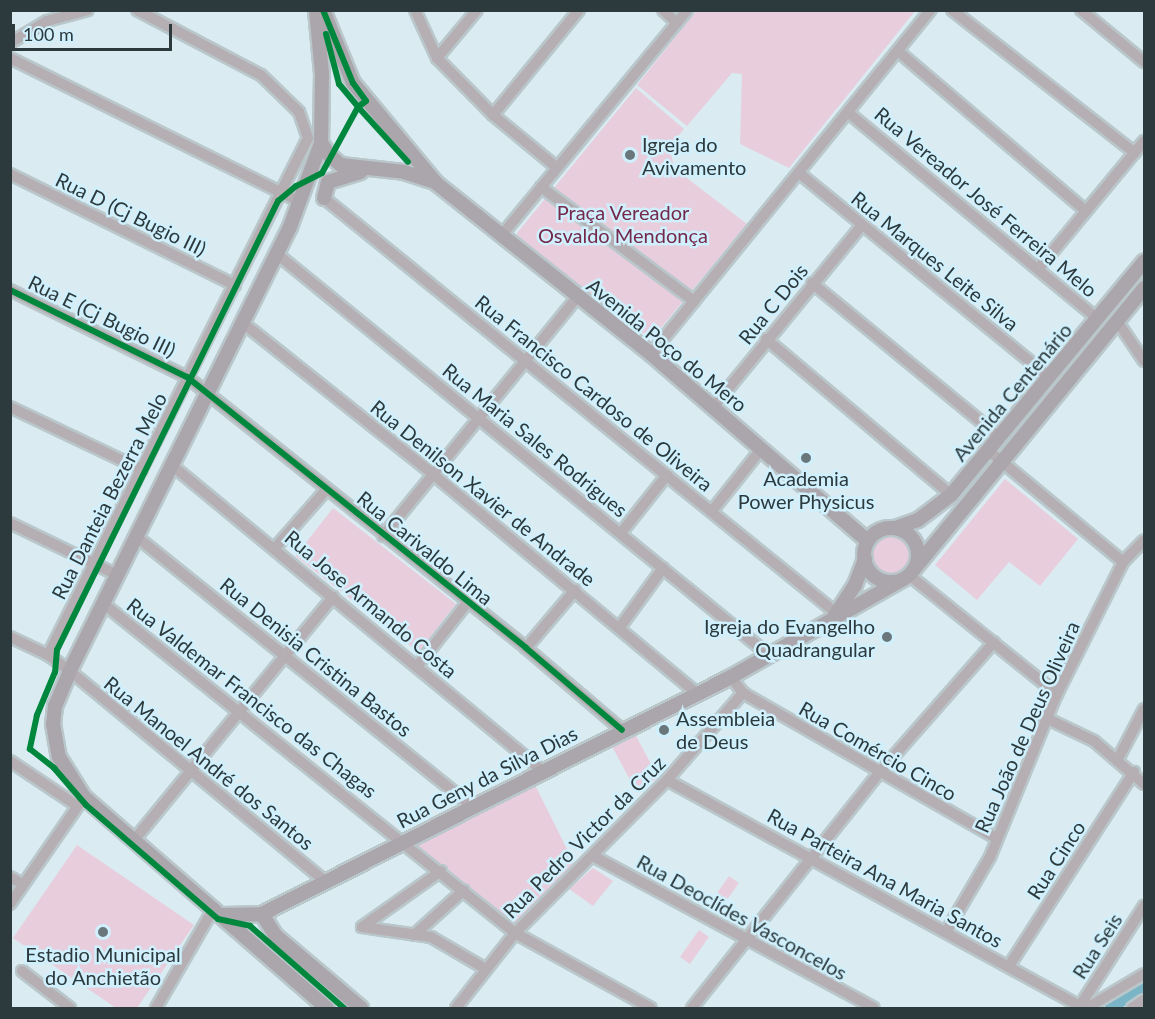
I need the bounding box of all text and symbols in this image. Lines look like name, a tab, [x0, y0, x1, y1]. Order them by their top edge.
scale bar	[15, 12, 176, 50]
text: 100 m	[23, 23, 74, 45]
street label: Rua Vereador José Ferreira Melo	[869, 101, 1103, 303]
place label: Igreja do Avivamento	[642, 132, 746, 179]
marker: Igreja do Avivamento	[623, 148, 637, 162]
street label: Rua D (Cj Bugio III)	[52, 167, 210, 261]
street label: Rua Marques Leite Silva	[847, 186, 1023, 336]
park label: Praça Vereador Osvaldo Mendonça	[538, 201, 708, 248]
street label: Rua C Dois	[733, 259, 813, 349]
street label: Rua E (Cj Bugio III)	[24, 270, 180, 362]
street label: Avenida Poço do Mero	[582, 273, 752, 417]
street label: Rua Francisco Cardoso de Oliveira	[471, 290, 717, 496]
street label: Avenida Centenário	[947, 318, 1077, 466]
street label: Rua Maria Sales Rodrigues	[438, 358, 632, 522]
street label: Rua Danteia Bezerra Melo	[46, 389, 172, 603]
street label: Rua Denilson Xavier de Andrade	[365, 395, 601, 591]
marker: Academia Power Physicus	[799, 451, 813, 465]
place label: Academia Power Physicus	[737, 467, 875, 514]
street label: Rua Carivaldo Lima	[352, 486, 498, 610]
street label: Rua Jose Armando Costa	[280, 525, 462, 683]
street label: Rua Denisia Cristina Bastos	[215, 572, 417, 742]
street label: Rua Valdemar Francisco das Chagas	[122, 593, 382, 803]
place label: Igreja do Evangelho Quadrangular	[704, 614, 875, 661]
street label: Rua João de Deus Oliveira	[969, 617, 1085, 837]
marker: Igreja do Evangelho Quadrangular	[880, 630, 894, 644]
street label: Rua Manoel André dos Santos	[99, 671, 319, 855]
street label: Rua Comércio Cinco	[795, 696, 961, 806]
place label: Assembleia de Deus	[676, 706, 775, 753]
street label: Rua Geny da Silva Dias	[393, 721, 581, 833]
marker: Assembleia de Deus	[657, 723, 671, 737]
street label: Rua Pedro Victor da Cruz	[497, 750, 671, 924]
street label: Rua Parteira Ana Maria Santos	[763, 803, 1007, 953]
street label: Rua Cinco	[1022, 816, 1090, 904]
street label: Rua Deoclídes Vasconcelos	[632, 849, 852, 985]
street label: Rua Seis	[1067, 909, 1127, 983]
marker: Estadio Municipal do Anchietão	[96, 925, 110, 939]
place label: Estadio Municipal do Anchietão	[25, 942, 181, 989]

